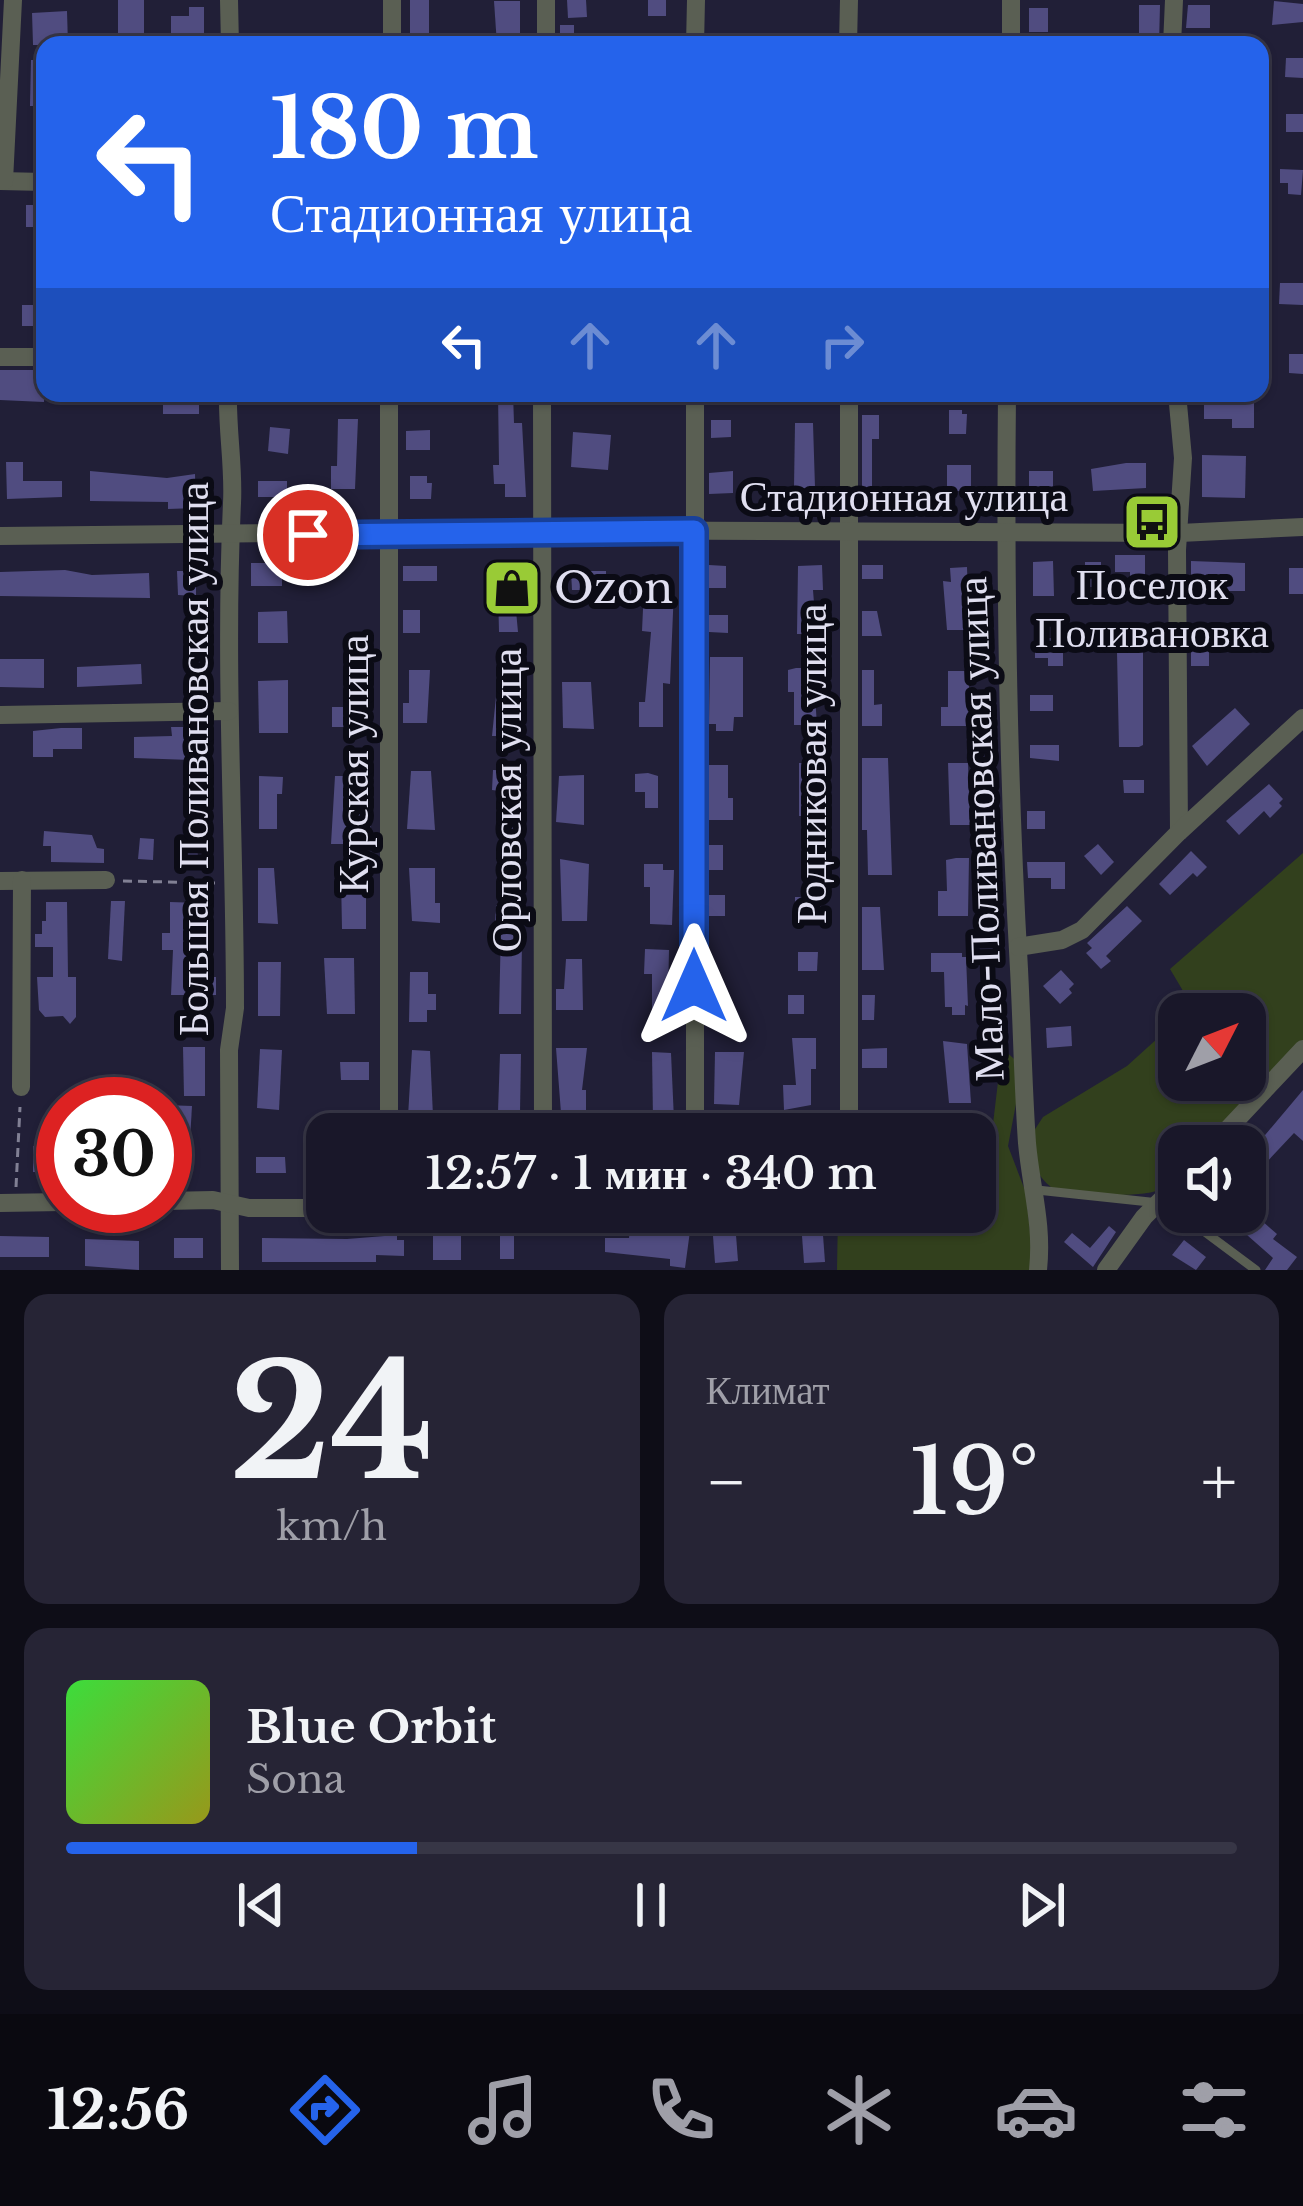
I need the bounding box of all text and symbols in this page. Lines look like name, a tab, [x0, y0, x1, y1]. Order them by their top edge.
text: 180 m	[270, 77, 539, 181]
icon: left	[72, 84, 228, 240]
text: Стадионная улица	[270, 180, 692, 247]
icon: left	[431, 312, 497, 378]
icon: ahead	[557, 312, 623, 378]
icon: ahead	[683, 312, 749, 378]
icon: right	[809, 312, 875, 378]
street label: Стадионная улица	[740, 470, 1069, 522]
street label: Большая Поливановская улица	[167, 481, 219, 1036]
pin	[257, 484, 359, 586]
bus stop icon: Поселок Поливановка	[1121, 491, 1183, 553]
icon: arrive	[275, 502, 341, 568]
shop icon: Ozon	[481, 557, 543, 619]
place label: Поселок Поливановка	[1035, 558, 1269, 658]
place label: Ozon	[554, 562, 673, 614]
street label: Мало-Поливановская улица	[945, 575, 1015, 1082]
street label: Родниковая улица	[785, 603, 837, 924]
street label: Курская улица	[327, 634, 379, 894]
street label: Орловская улица	[480, 647, 532, 952]
position arrow	[631, 923, 757, 1049]
north arrow	[1158, 993, 1266, 1101]
map controls	[1158, 993, 1266, 1233]
speed limit sign: 30	[36, 1077, 192, 1233]
button: sound	[1158, 1125, 1266, 1233]
text: 12:57 · 1 мин · 340 m	[425, 1145, 877, 1201]
text: 24	[229, 1327, 434, 1520]
text: Климат	[706, 1366, 830, 1415]
text: 19°	[909, 1427, 1039, 1538]
text: −	[706, 1441, 747, 1523]
text: +	[1201, 1441, 1237, 1523]
text: km/h	[276, 1502, 387, 1551]
text: Blue Orbit	[246, 1699, 496, 1755]
text: Sona	[246, 1755, 345, 1804]
icon: previous	[228, 1872, 294, 1938]
icon: pause	[618, 1872, 684, 1938]
icon: next	[1009, 1872, 1075, 1938]
icon: directions	[283, 2068, 367, 2152]
icon: music	[461, 2068, 545, 2152]
icon: phone	[639, 2068, 723, 2152]
icon: climate	[817, 2068, 901, 2152]
icon: car	[994, 2068, 1078, 2152]
icon: filters	[1172, 2068, 1256, 2152]
text: 12:56	[47, 2077, 189, 2144]

